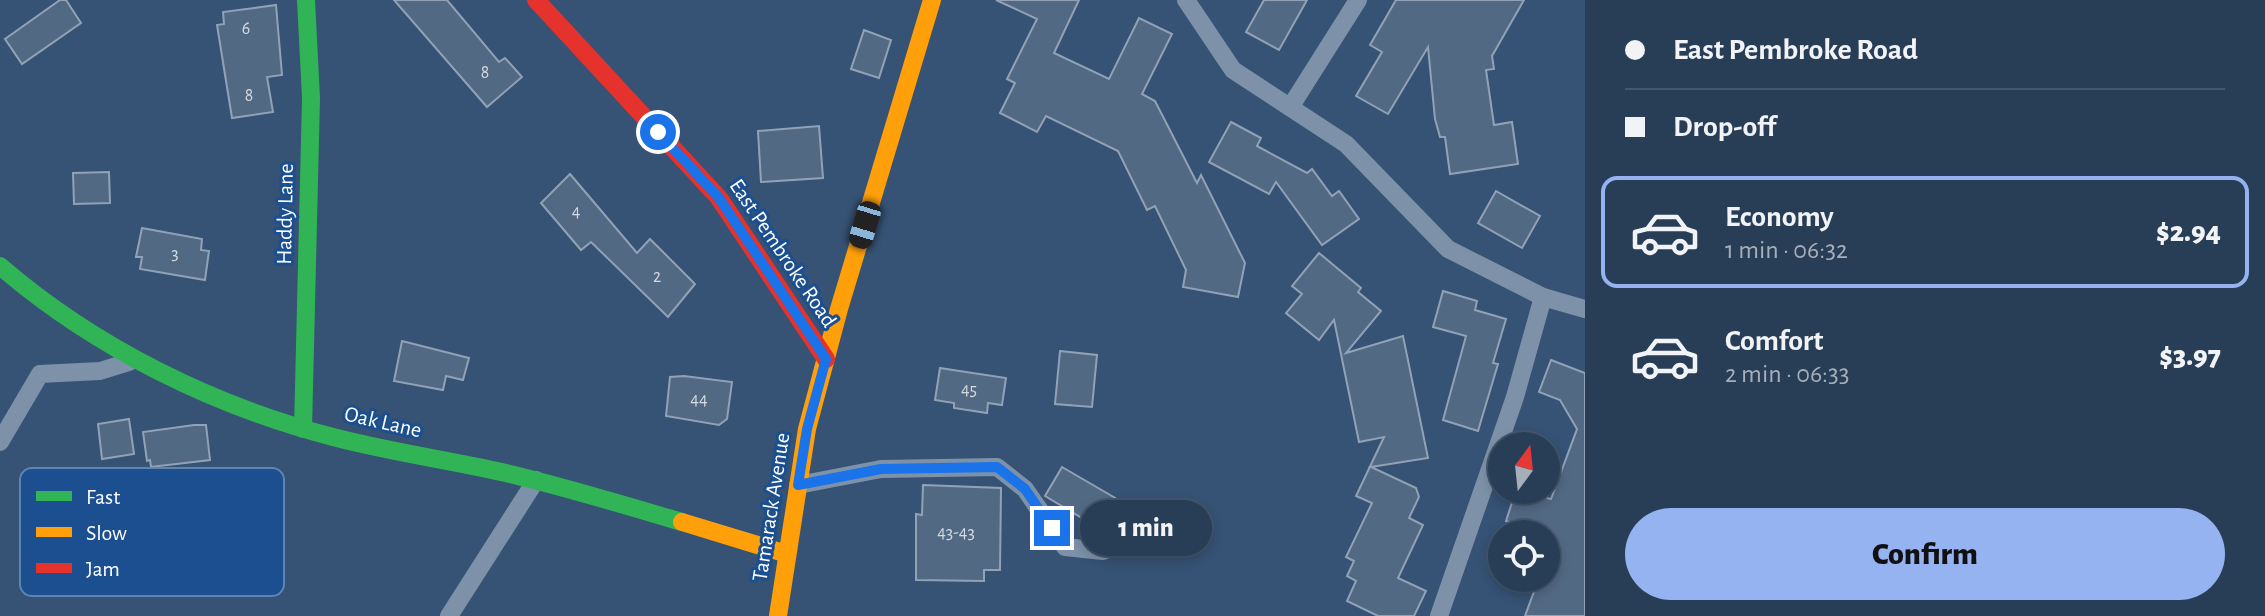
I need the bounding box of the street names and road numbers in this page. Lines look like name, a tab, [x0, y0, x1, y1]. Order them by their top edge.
street label: Haddy Lane	[273, 163, 297, 265]
street label: East Pembroke Road	[725, 175, 841, 331]
street label: Oak Lane	[342, 402, 424, 442]
street label: Tamarack Avenue	[748, 431, 794, 583]

